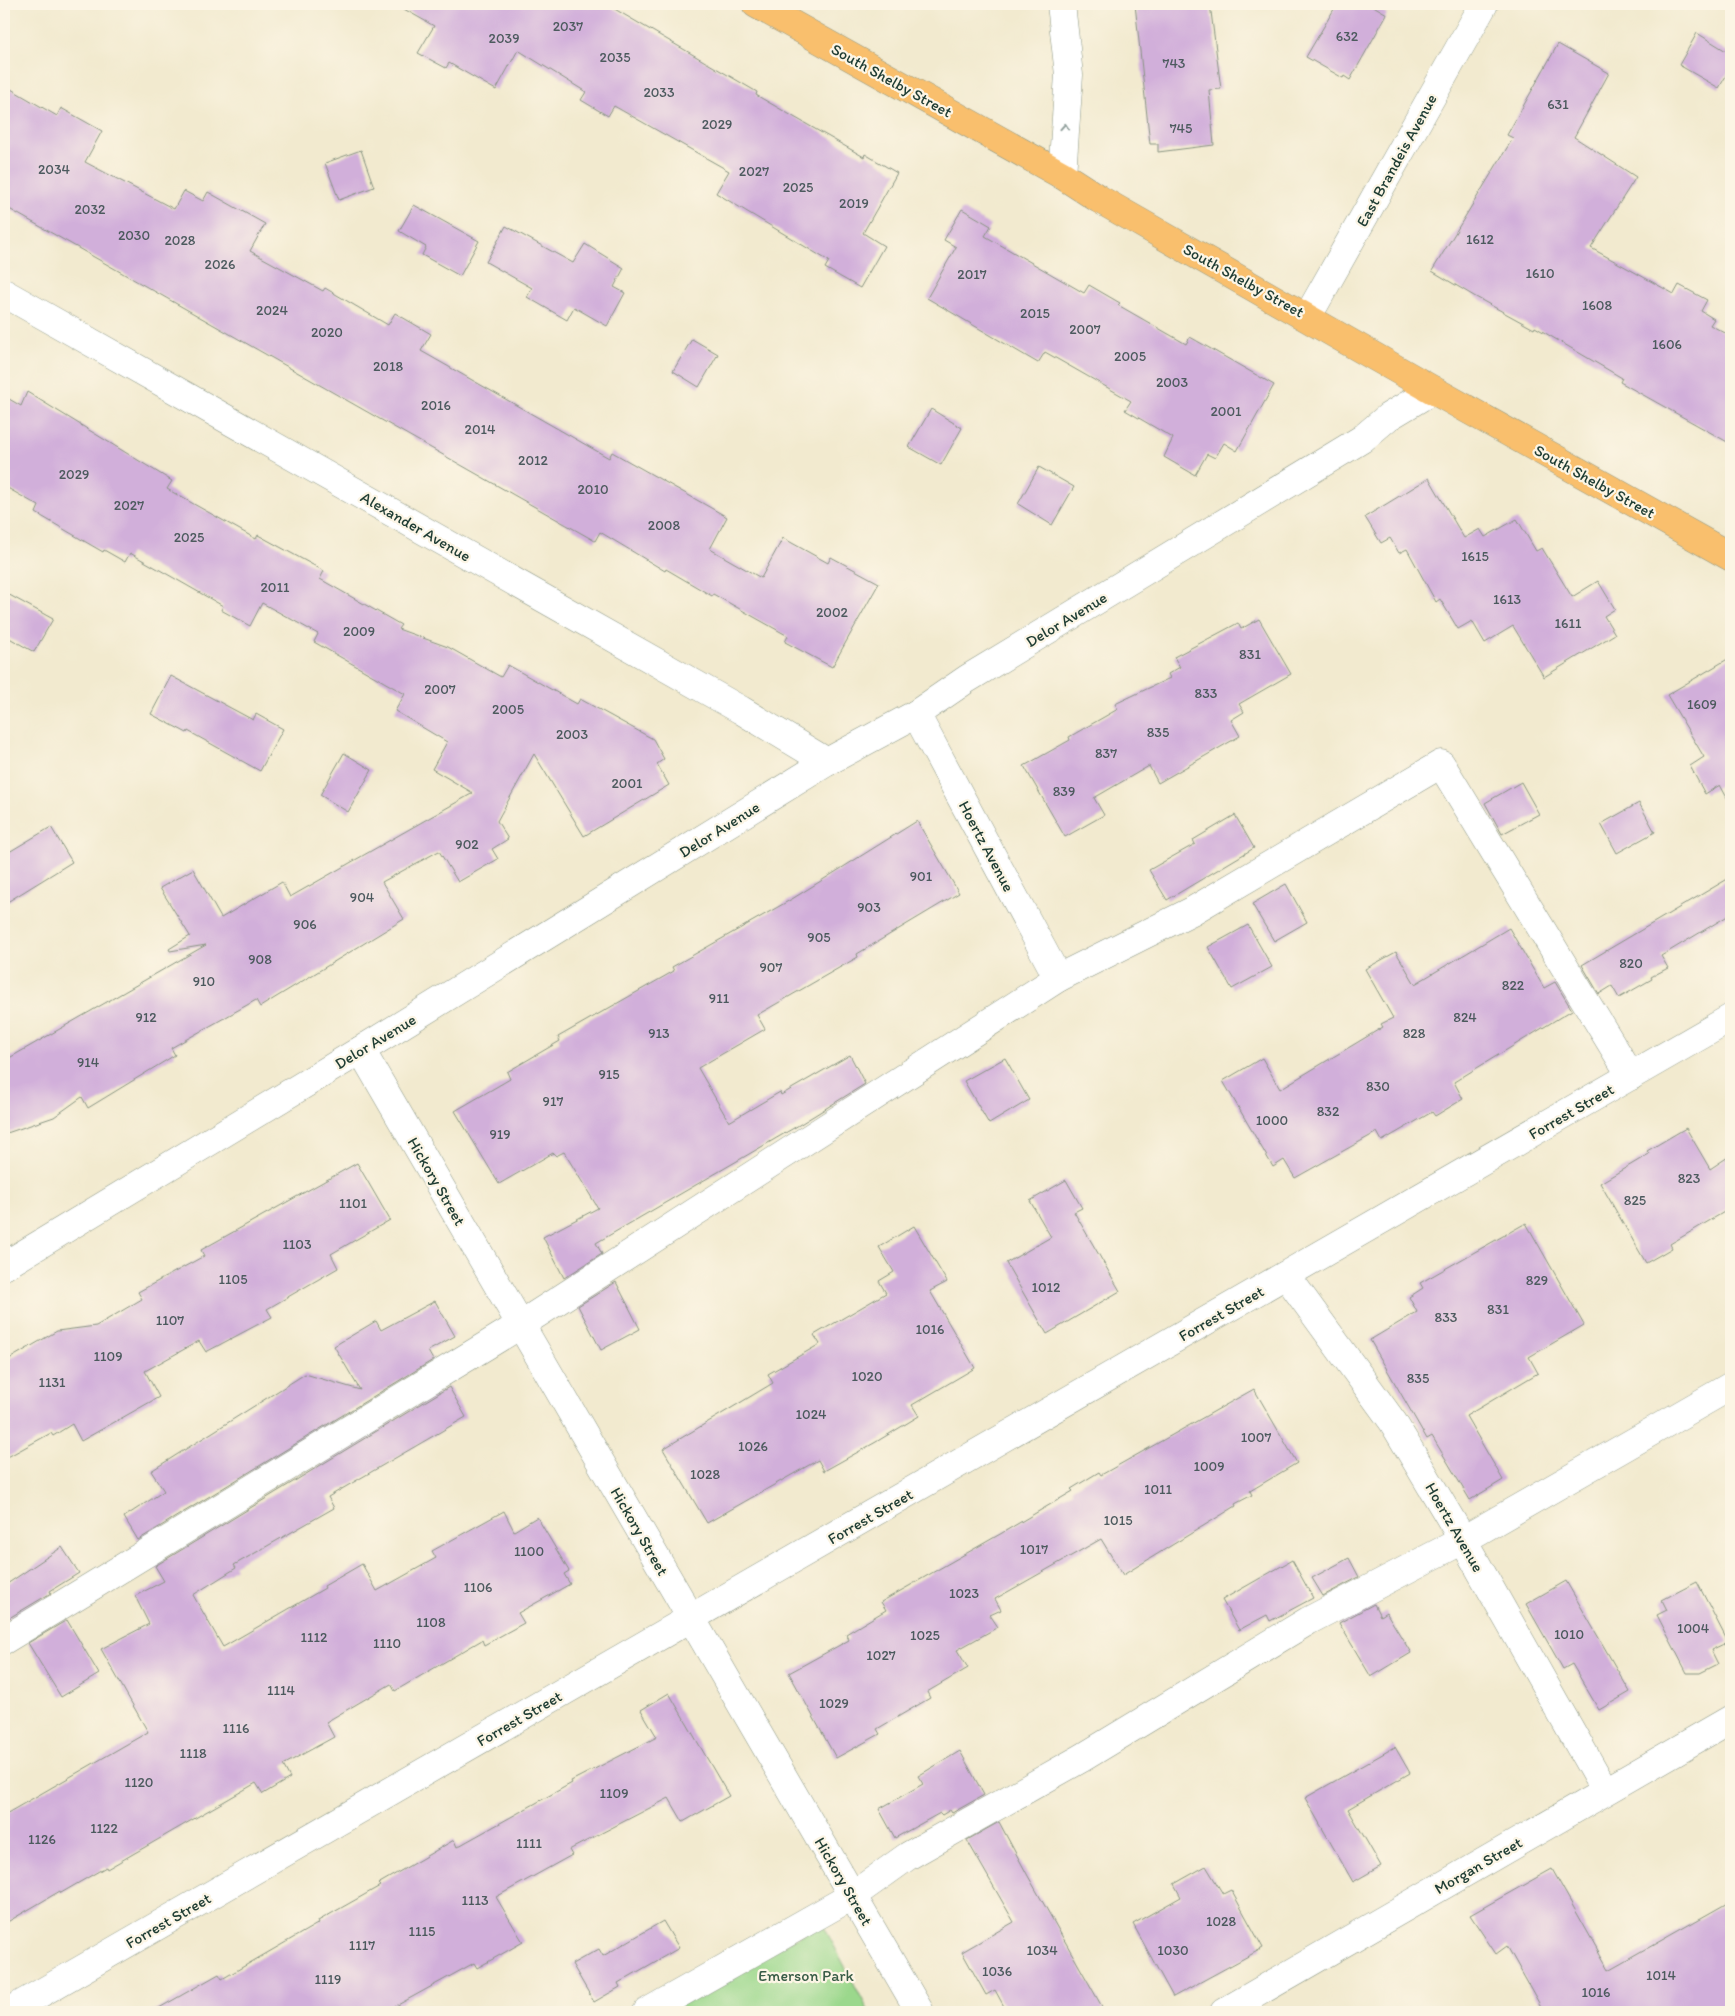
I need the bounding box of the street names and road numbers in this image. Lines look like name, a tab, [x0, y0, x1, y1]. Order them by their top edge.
street label: South Shelby Street	[828, 39, 956, 122]
street label: East Brandeis Avenue	[1352, 91, 1441, 230]
street label: South Shelby Street	[1180, 239, 1308, 322]
street label: South Shelby Street	[1531, 440, 1659, 523]
street label: Alexander Avenue	[357, 487, 474, 566]
street label: Delor Avenue	[1022, 588, 1110, 651]
street label: Delor Avenue	[675, 797, 763, 862]
street label: Hoertz Avenue	[955, 798, 1019, 895]
street label: Delor Avenue	[331, 1010, 419, 1073]
street label: Forrest Street	[1525, 1079, 1617, 1143]
street label: Hickory Street	[404, 1134, 470, 1229]
street label: Forrest Street	[1175, 1281, 1267, 1345]
street label: Hoertz Avenue	[1421, 1479, 1488, 1576]
street label: Hickory Street	[607, 1484, 673, 1579]
street label: Forrest Street	[824, 1484, 916, 1548]
street label: Forrest Street	[473, 1686, 565, 1750]
street label: Morgan Street	[1431, 1833, 1526, 1898]
street label: Hickory Street	[811, 1834, 877, 1929]
street label: Forrest Street	[122, 1888, 214, 1952]

